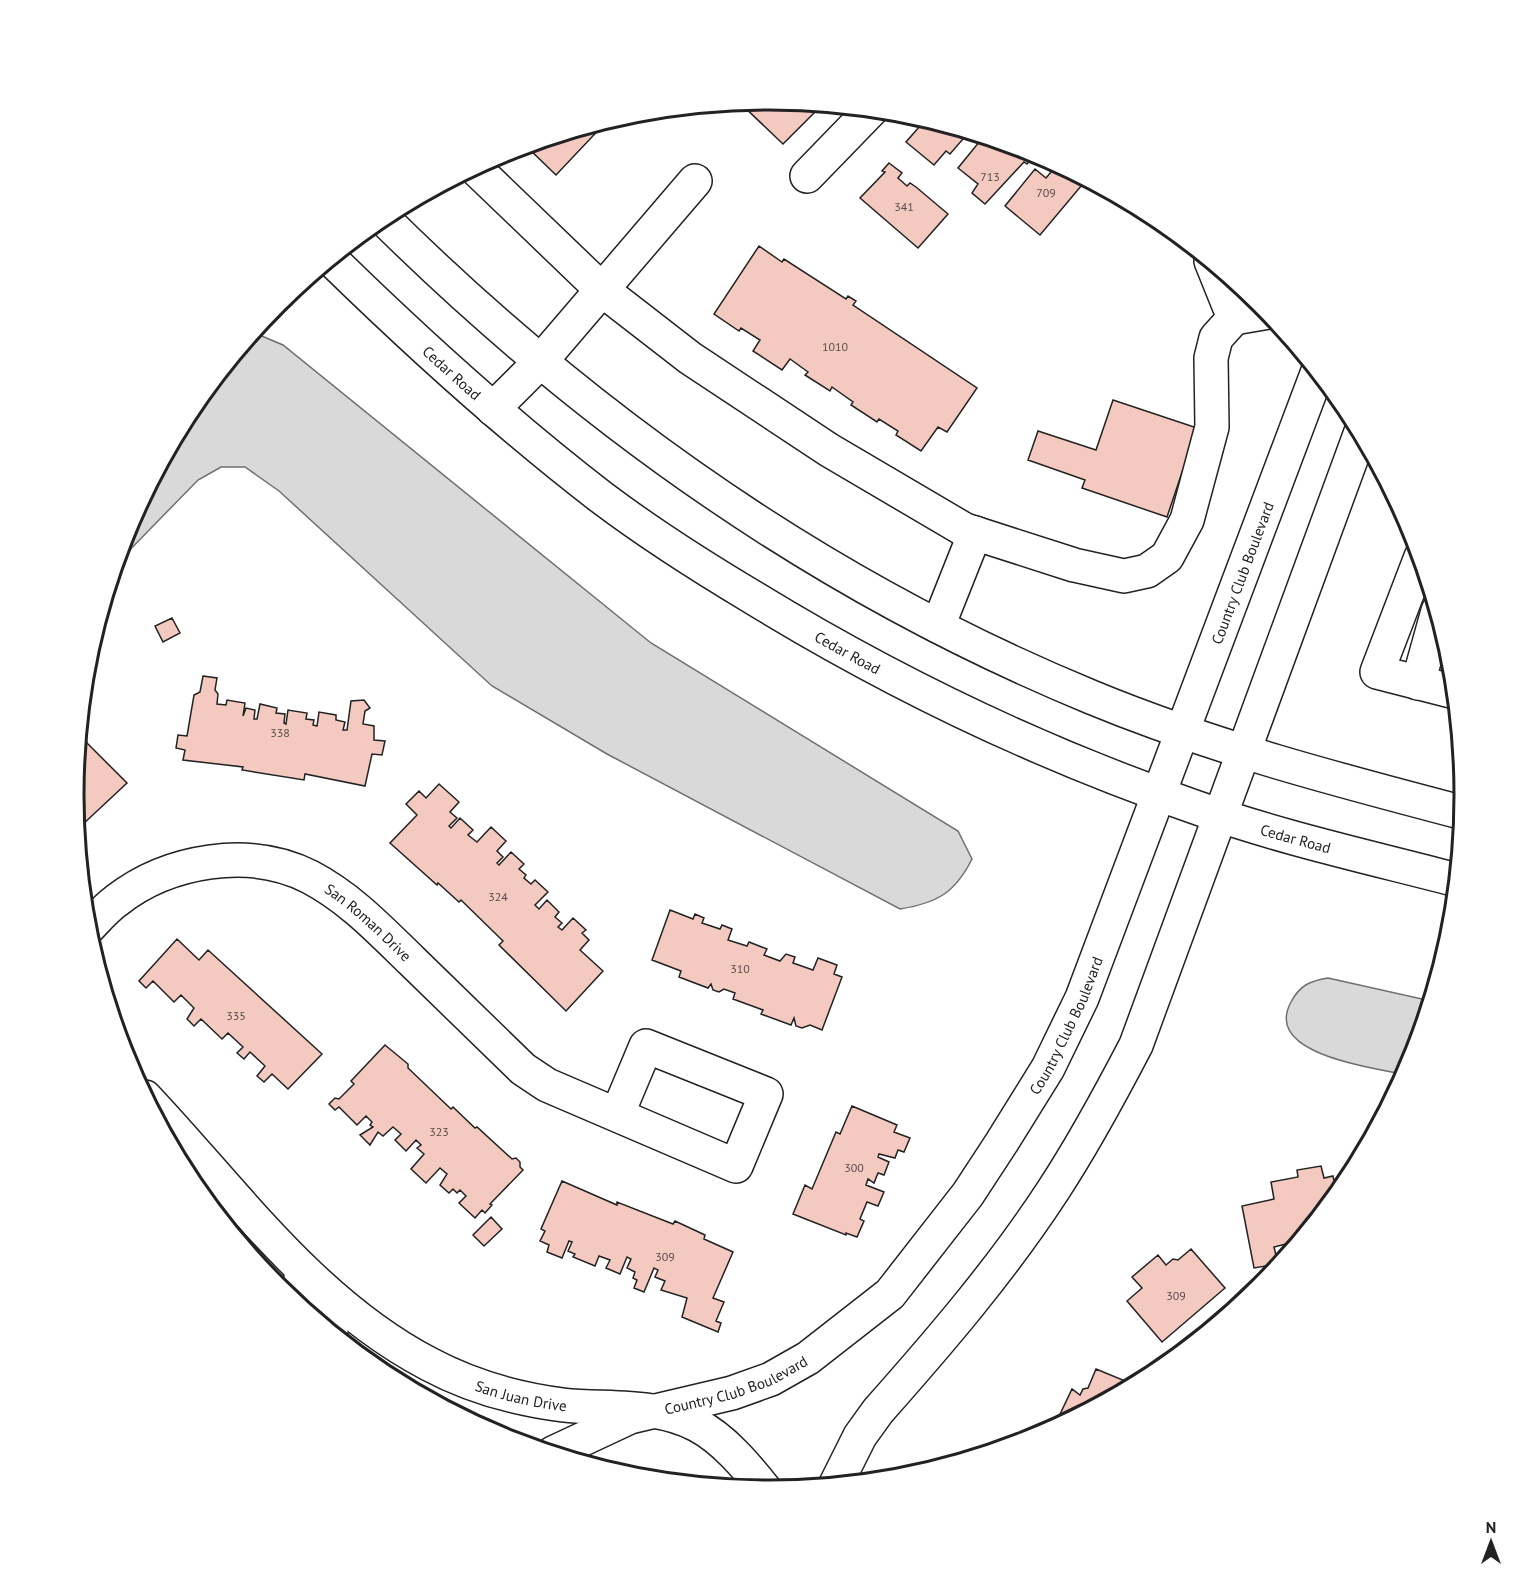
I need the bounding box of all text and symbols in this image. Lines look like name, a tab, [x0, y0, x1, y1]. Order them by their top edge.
house number: 713	[980, 169, 1000, 184]
house number: 709	[1036, 185, 1056, 200]
house number: 341	[894, 199, 914, 214]
house number: 1010	[822, 339, 849, 354]
street label: Cedar Road	[419, 341, 485, 404]
street label: Country Club Boulevard	[1207, 499, 1277, 647]
street label: Cedar Road	[812, 627, 884, 678]
house number: 338	[270, 725, 290, 740]
street label: Cedar Road	[1258, 819, 1333, 857]
street label: San Roman Drive	[321, 879, 416, 965]
house number: 324	[488, 889, 508, 904]
street label: Country Club Boulevard	[1024, 954, 1106, 1098]
house number: 310	[730, 961, 750, 976]
house number: 335	[226, 1008, 246, 1023]
house number: 323	[429, 1124, 449, 1139]
house number: 300	[844, 1160, 864, 1175]
house number: 309	[655, 1249, 675, 1264]
house number: 309	[1166, 1288, 1186, 1303]
street label: Country Club Boulevard	[663, 1351, 811, 1418]
street label: San Juan Drive	[473, 1376, 568, 1415]
north arrow	[1461, 1512, 1521, 1572]
text: N	[1486, 1517, 1496, 1537]

